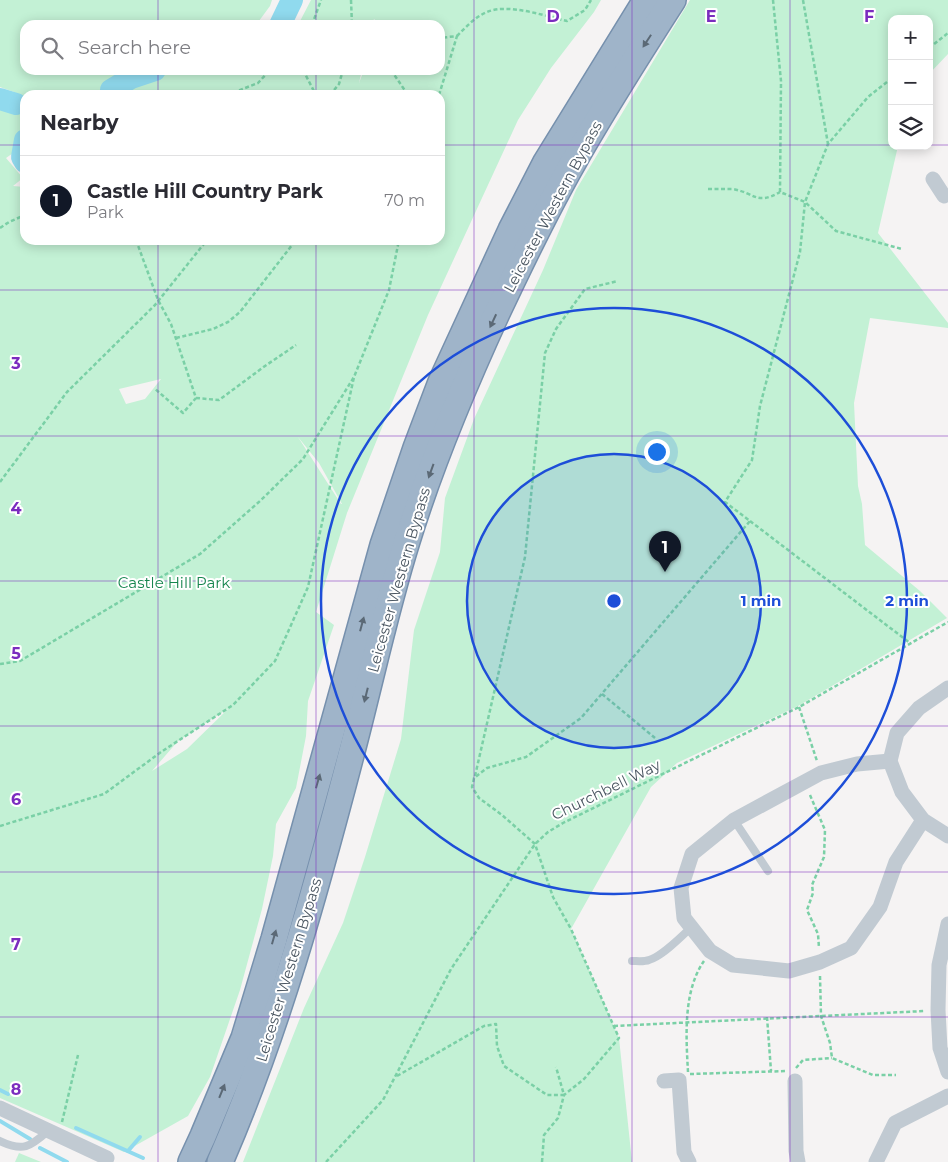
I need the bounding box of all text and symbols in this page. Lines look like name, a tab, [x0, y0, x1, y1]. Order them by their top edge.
text: D	[546, 7, 560, 26]
text: E	[706, 7, 716, 26]
text: F	[864, 7, 874, 26]
map controls	[888, 15, 933, 150]
button: +	[888, 15, 933, 60]
search box	[20, 20, 445, 75]
icon: search	[38, 34, 66, 62]
one-way arrow	[642, 34, 652, 48]
text: Search here	[78, 36, 191, 59]
button: −	[888, 60, 933, 105]
button: layers	[888, 105, 933, 150]
text: Nearby	[40, 110, 119, 135]
street label: Leicester Western Bypass	[499, 118, 606, 296]
text: Castle Hill Country Park	[87, 180, 323, 203]
text: 1	[53, 191, 59, 210]
text: 70 m	[384, 191, 425, 210]
text: Park	[87, 203, 124, 222]
one-way arrow	[489, 314, 498, 329]
text: 3	[10, 354, 21, 373]
your location	[644, 439, 670, 465]
one-way arrow	[427, 464, 434, 479]
street label: Leicester Western Bypass	[363, 485, 434, 674]
text: 4	[10, 499, 22, 518]
pin: 1	[649, 531, 681, 572]
park label: Castle Hill Park	[118, 573, 230, 592]
text: 1 min	[741, 591, 781, 610]
text: 2 min	[885, 591, 929, 610]
centre of rings	[605, 592, 623, 610]
one-way arrow	[358, 617, 366, 632]
text: 5	[11, 644, 21, 663]
one-way arrow	[362, 687, 370, 702]
street label: Churchbell Way	[548, 755, 664, 824]
one-way arrow	[315, 773, 323, 788]
text: 6	[11, 790, 21, 809]
street label: Leicester Western Bypass	[251, 876, 326, 1064]
one-way arrow	[270, 930, 278, 945]
text: 7	[11, 935, 21, 954]
text: 8	[11, 1080, 21, 1099]
one-way arrow	[218, 1083, 226, 1098]

